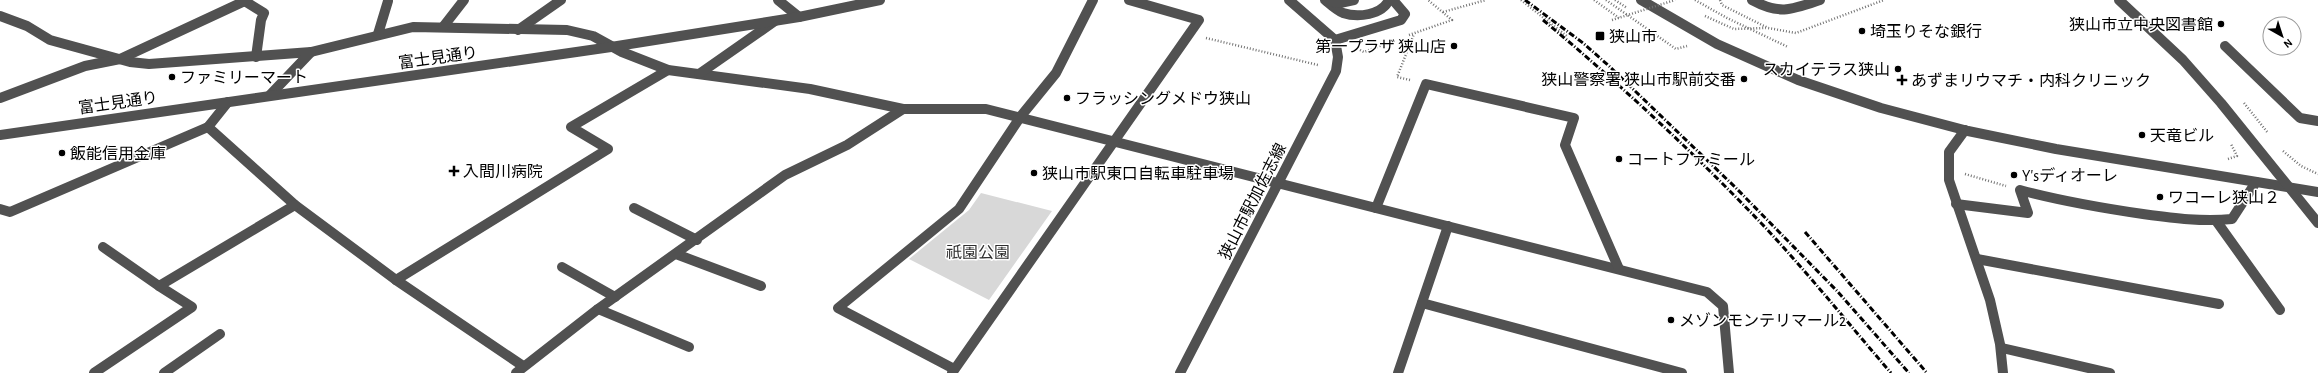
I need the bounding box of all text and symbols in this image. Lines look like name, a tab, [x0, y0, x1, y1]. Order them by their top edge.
place label: 狭山市立中央図書館	[2069, 16, 2213, 33]
north arrow	[2262, 16, 2302, 56]
marker: 狭山市立中央図書館	[2216, 19, 2226, 29]
place label: 埼玉りそな銀行	[1870, 23, 1982, 40]
marker: 埼玉りそな銀行	[1857, 26, 1867, 36]
place label: 狭山市	[1609, 28, 1657, 45]
marker: 狭山市	[1594, 30, 1606, 42]
text: N	[2282, 37, 2294, 50]
place label: 第一プラザ 狭山店	[1315, 38, 1446, 55]
marker: 第一プラザ 狭山店	[1449, 41, 1459, 51]
street label: 富士見通り	[397, 44, 479, 71]
place label: スカイテラス狭山	[1763, 61, 1890, 78]
marker: スカイテラス狭山	[1893, 64, 1903, 74]
place label: ファミリーマート	[180, 70, 308, 86]
place label: 狭山警察署 狭山市駅前交番	[1541, 71, 1736, 88]
marker: ファミリーマート	[167, 72, 177, 82]
place label: あずまリウマチ・内科クリニック	[1911, 72, 2151, 89]
marker: 狭山警察署 狭山市駅前交番	[1739, 74, 1749, 84]
marker: あずまリウマチ・内科クリニック	[1896, 74, 1908, 86]
street label: 富士見通り	[77, 89, 159, 116]
place label: フラッシングメドウ狭山	[1075, 90, 1251, 107]
marker: フラッシングメドウ狭山	[1062, 93, 1072, 103]
place label: 天竜ビル	[2150, 127, 2214, 144]
marker: 天竜ビル	[2137, 130, 2147, 140]
street label: 狭山市駅加佐志線	[1216, 140, 1289, 262]
place label: 飯能信用金庫	[70, 145, 166, 162]
marker: 飯能信用金庫	[57, 148, 67, 158]
place label: コートファミール	[1627, 152, 1755, 168]
marker: コートファミール	[1614, 154, 1624, 164]
place label: 入間川病院	[463, 163, 543, 180]
marker: 入間川病院	[448, 165, 460, 177]
place label: 狭山市駅東口自転車駐車場	[1042, 165, 1234, 182]
place label: Y'sディオーレ	[2022, 167, 2118, 184]
marker: 狭山市駅東口自転車駐車場	[1029, 168, 1039, 178]
marker: Y'sディオーレ	[2009, 170, 2019, 180]
place label: ワコーレ狭山２	[2168, 189, 2280, 206]
marker: ワコーレ狭山２	[2155, 192, 2165, 202]
park label: 祇園公園	[946, 244, 1010, 261]
place label: メゾンモンテリマール2	[1679, 312, 1846, 329]
marker: メゾンモンテリマール2	[1666, 315, 1676, 325]

